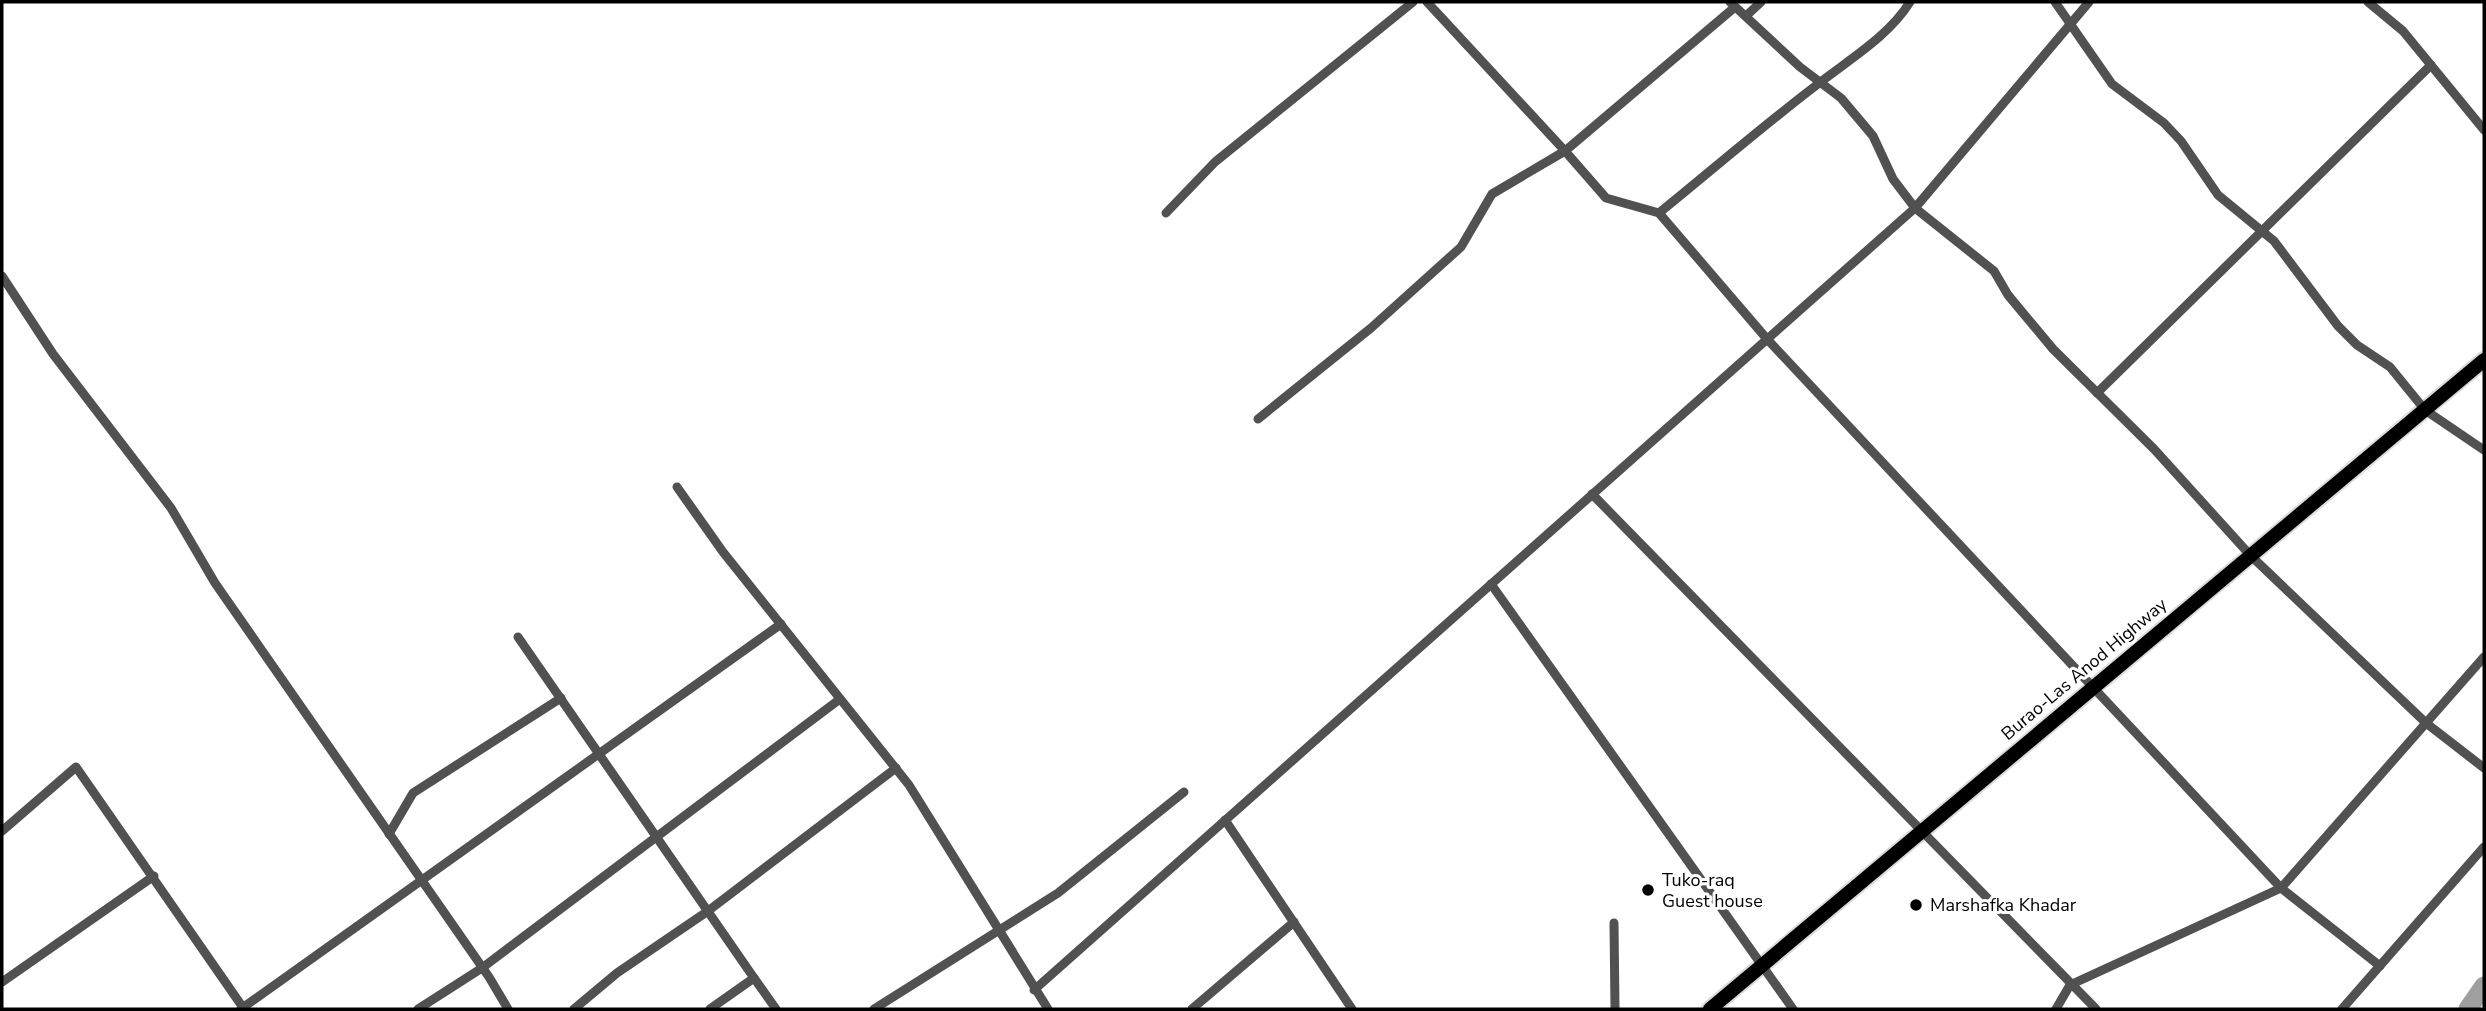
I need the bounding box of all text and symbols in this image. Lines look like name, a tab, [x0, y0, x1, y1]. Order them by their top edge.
street label: Burao-Las Anod Highway	[1996, 592, 2172, 745]
place label: Tuko-raq Guest house	[1662, 868, 1763, 913]
marker: Tuko-raq Guest house	[1640, 882, 1656, 898]
place label: Marshafka Khadar	[1930, 893, 2077, 917]
marker: Marshafka Khadar	[1908, 897, 1924, 913]

